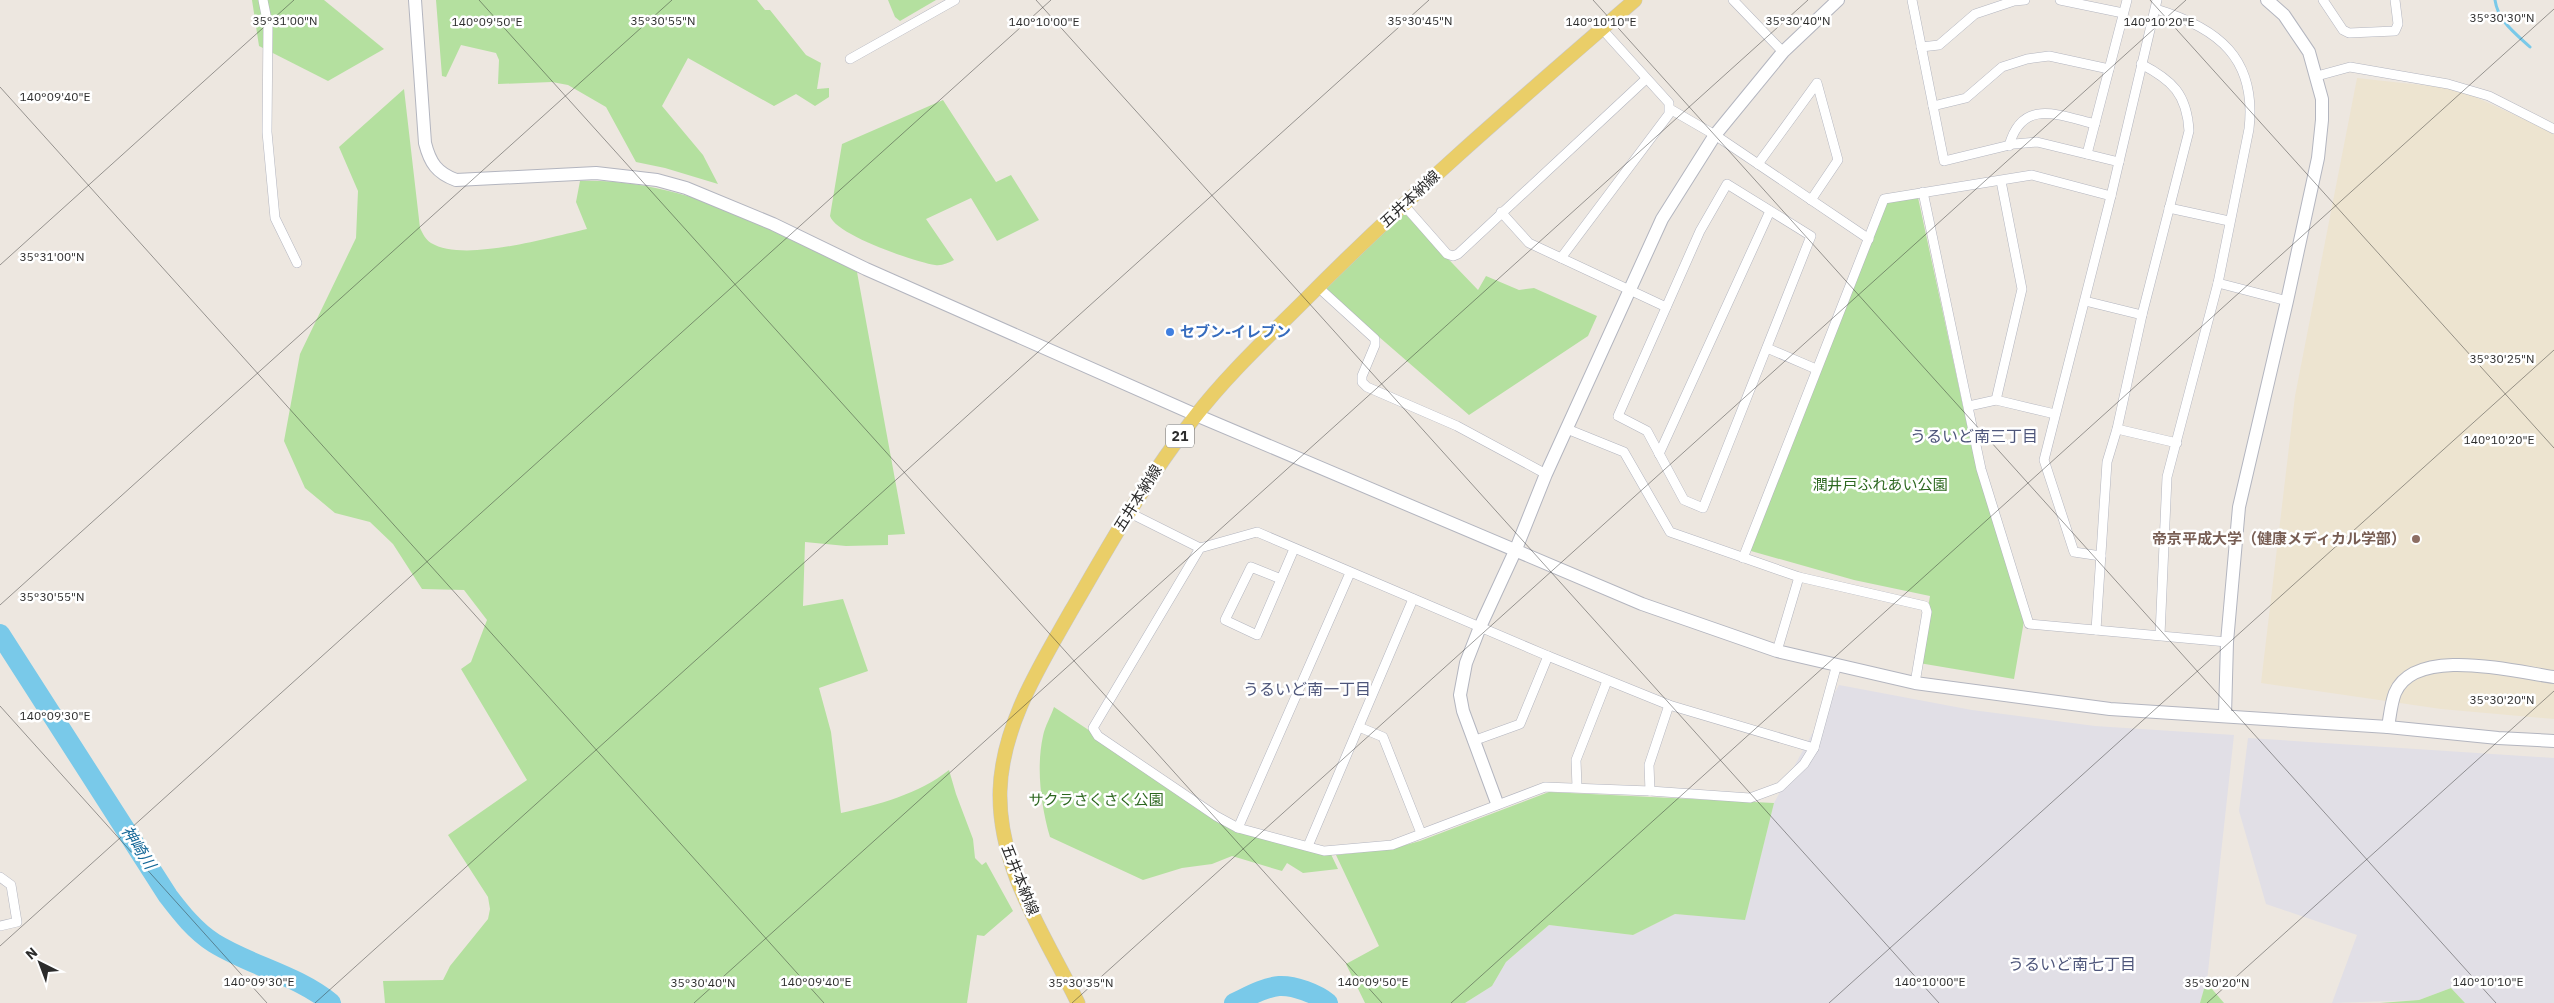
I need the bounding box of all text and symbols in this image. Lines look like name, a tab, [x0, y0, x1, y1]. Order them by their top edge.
text: 35°30'30"N	[2469, 10, 2535, 25]
text: 35°31'00"N	[252, 13, 318, 28]
text: 35°30'55"N	[630, 13, 696, 28]
text: 35°30'45"N	[1387, 13, 1453, 28]
text: 35°30'40"N	[1765, 13, 1831, 28]
text: 140°09'50"E	[452, 14, 522, 29]
text: 140°10'00"E	[1009, 14, 1079, 29]
text: 140°10'10"E	[1566, 14, 1636, 29]
text: 140°10'20"E	[2124, 14, 2194, 29]
text: 140°09'40"E	[20, 89, 90, 104]
street label: 五井本納線	[1376, 166, 1444, 231]
text: 35°31'00"N	[19, 249, 85, 264]
place label: セブン-イレブン	[1180, 322, 1291, 341]
marker: セブン-イレブン	[1164, 326, 1176, 338]
text: 35°30'25"N	[2469, 351, 2535, 366]
road number: 21	[1166, 424, 1194, 448]
district label: うるいど南三丁目	[1910, 426, 2038, 446]
text: 140°10'20"E	[2464, 432, 2534, 447]
street label: 五井本納線	[1110, 461, 1166, 535]
park label: 潤井戸ふれあい公園	[1812, 475, 1948, 494]
place label: 帝京平成大学（健康メディカル学部）	[2152, 529, 2406, 548]
marker: 帝京平成大学（健康メディカル学部）	[2410, 533, 2422, 545]
text: 35°30'55"N	[19, 589, 85, 604]
district label: うるいど南一丁目	[1243, 679, 1371, 699]
text: 35°30'20"N	[2469, 692, 2535, 707]
text: 140°09'30"E	[20, 708, 90, 723]
park label: サクラさくさく公園	[1028, 790, 1164, 809]
water label: 神崎川	[118, 821, 162, 874]
street label: 五井本納線	[998, 841, 1043, 918]
north arrow	[15, 938, 65, 988]
text: N	[22, 943, 41, 963]
district label: うるいど南七丁目	[2008, 954, 2136, 974]
text: 140°09'30"E	[224, 974, 294, 989]
text: 140°09'40"E	[781, 974, 851, 989]
text: 140°09'50"E	[1338, 974, 1408, 989]
text: 140°10'00"E	[1895, 974, 1965, 989]
text: 140°10'10"E	[2453, 974, 2523, 989]
text: 35°30'40"N	[670, 975, 736, 990]
text: 35°30'35"N	[1048, 975, 1114, 990]
text: 35°30'20"N	[2184, 975, 2250, 990]

